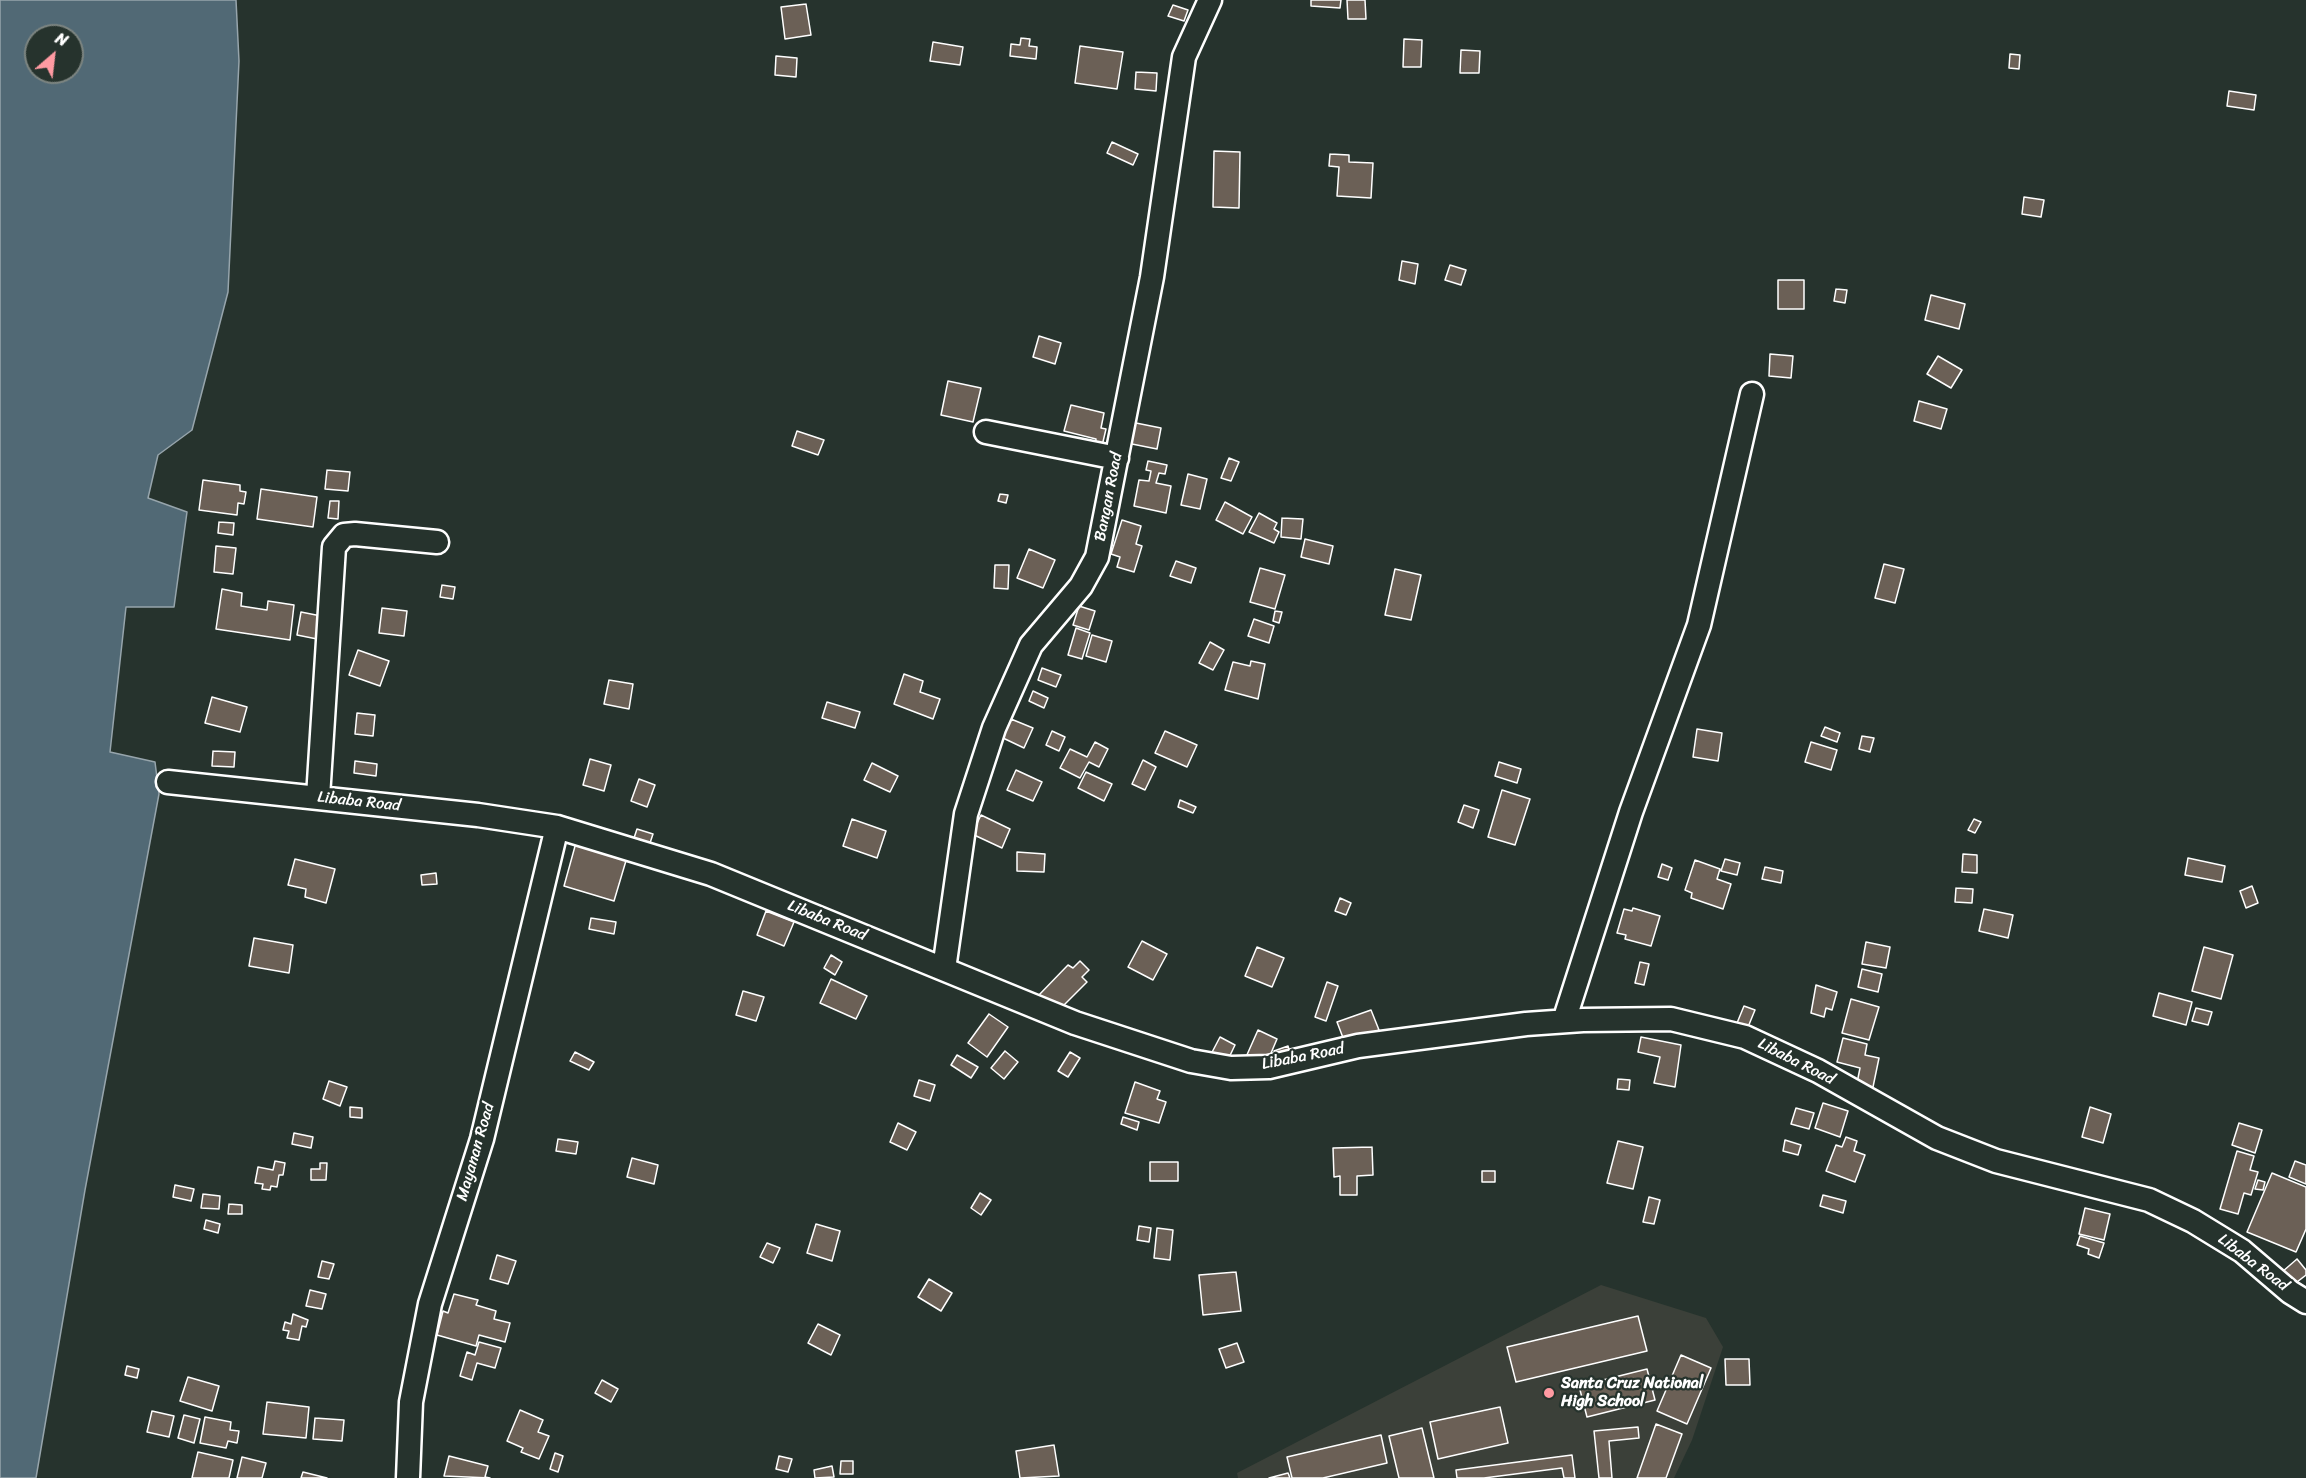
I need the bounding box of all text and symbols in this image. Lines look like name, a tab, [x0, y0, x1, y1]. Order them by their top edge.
north arrow	[24, 24, 84, 84]
text: N	[50, 24, 73, 55]
street label: Bangan Road	[1091, 451, 1127, 543]
street label: Libaba Road	[316, 788, 402, 816]
street label: Libaba Road	[785, 896, 869, 946]
street label: Libaba Road	[1754, 1034, 1838, 1090]
street label: Libaba Road	[1260, 1040, 1346, 1074]
street label: Mayanan Road	[453, 1101, 499, 1203]
street label: Libaba Road	[2214, 1230, 2292, 1296]
place label: Santa Cruz National High School	[1561, 1374, 1703, 1412]
marker: Santa Cruz National High School	[1542, 1386, 1556, 1400]

